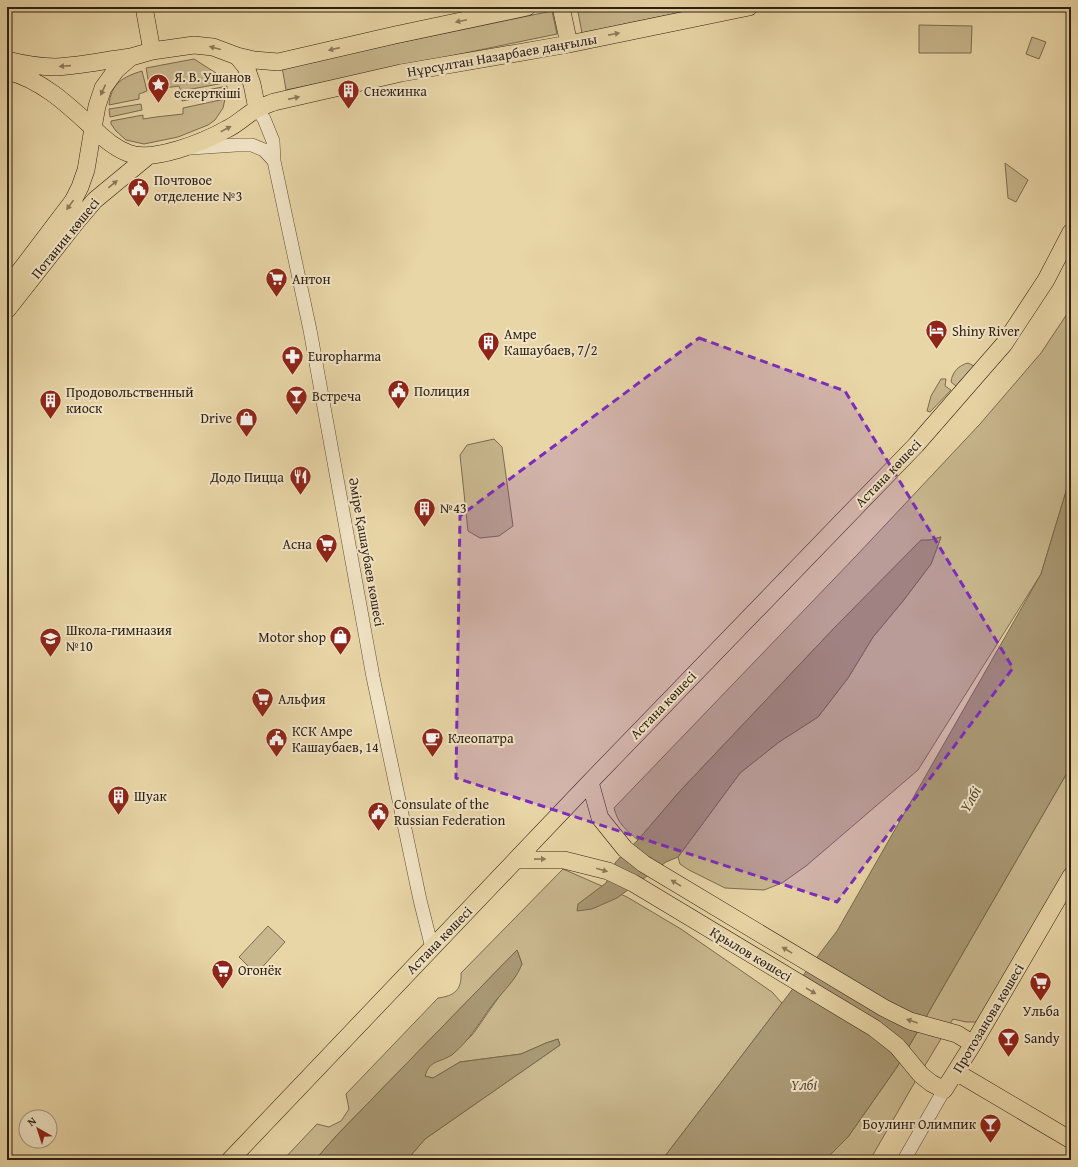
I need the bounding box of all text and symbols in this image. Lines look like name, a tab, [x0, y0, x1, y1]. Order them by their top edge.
one-way arrow	[455, 18, 467, 24]
street label: Нұрсұлтан Назарбаев даңғылы	[405, 28, 599, 82]
one-way arrow	[608, 31, 620, 37]
one-way arrow	[209, 45, 221, 51]
one-way arrow	[328, 46, 340, 52]
one-way arrow	[59, 63, 71, 70]
place label: Я. В. Ушанов ескерткіші	[173, 67, 251, 103]
place icon: Я. В. Ушанов ескерткіші	[145, 72, 171, 105]
building icon: Снежинка	[336, 78, 362, 111]
place label: Снежинка	[364, 81, 427, 101]
one-way arrow	[100, 85, 106, 96]
one-way arrow	[288, 94, 300, 100]
one-way arrow	[220, 126, 232, 133]
place label: Почтовое отделение №3	[154, 170, 242, 206]
public building icon: Почтовое отделение №3	[125, 175, 151, 208]
one-way arrow	[108, 180, 118, 189]
street label: Потанин көшесі	[26, 193, 104, 283]
one-way arrow	[66, 199, 74, 210]
supermarket icon: Антон	[263, 266, 289, 299]
place label: Антон	[292, 269, 331, 289]
hotel icon: Shiny River	[923, 318, 949, 351]
place label: Shiny River	[952, 321, 1020, 341]
place label: Амре Кашаубаев, 7/2	[504, 324, 597, 360]
building icon: Амре Кашаубаев, 7/2	[476, 329, 502, 362]
pharmacy icon: Europharma	[279, 343, 305, 376]
place label: Europharma	[308, 346, 382, 366]
public building icon: Полиция	[385, 378, 411, 411]
place label: Полиция	[414, 381, 470, 401]
place label: Продовольственный киоск	[66, 382, 194, 418]
bar icon: Встреча	[283, 383, 309, 416]
place label: Встреча	[312, 386, 362, 406]
building icon: Продовольственный киоск	[38, 387, 64, 420]
shop icon: Drive	[234, 405, 260, 438]
place label: Drive	[201, 408, 232, 428]
street label: Астана көшесі	[850, 434, 926, 512]
restaurant icon: Додо Пицца	[287, 464, 313, 497]
place label: Додо Пицца	[209, 467, 284, 487]
street label: Әміре Қашаубаев көшесі	[344, 476, 390, 628]
building icon: №43	[411, 495, 437, 528]
place label: №43	[440, 498, 467, 518]
supermarket icon: Асна	[314, 531, 340, 564]
place label: Асна	[283, 534, 312, 554]
place label: Школа-гимназия №10	[66, 620, 172, 656]
shop icon: Motor shop	[328, 624, 354, 657]
school or university icon: Школа-гимназия №10	[37, 625, 63, 658]
place label: Motor shop	[258, 627, 326, 647]
street label: Астана көшесі	[625, 666, 701, 744]
supermarket icon: Альфия	[249, 686, 275, 719]
place label: Альфия	[278, 689, 326, 709]
place label: КСК Амре Кашаубаев, 14	[292, 721, 379, 757]
cafe icon: Клеопатра	[419, 725, 445, 758]
public building icon: КСК Амре Кашаубаев, 14	[264, 726, 290, 759]
place label: Клеопатра	[448, 728, 514, 748]
water label: Үлбі	[954, 782, 986, 816]
building icon: Шуак	[106, 783, 132, 816]
place label: Шуак	[134, 786, 168, 806]
place label: Consulate of the Russian Federation	[394, 794, 505, 830]
public building icon: Consulate of the Russian Federation	[366, 799, 392, 832]
one-way arrow	[534, 856, 546, 863]
one-way arrow	[596, 867, 608, 873]
one-way arrow	[670, 879, 682, 886]
street label: Астана көшесі	[401, 901, 477, 979]
street label: Крылов көшесі	[706, 922, 796, 986]
one-way arrow	[782, 946, 792, 954]
supermarket icon: Огонёк	[209, 957, 235, 990]
place label: Огонёк	[238, 960, 282, 980]
street label: Протозанова көшесі	[947, 960, 1029, 1076]
supermarket icon: Ульба	[1028, 970, 1054, 1003]
one-way arrow	[805, 987, 817, 994]
place label: Ульба	[1023, 1001, 1060, 1021]
one-way arrow	[906, 1018, 918, 1024]
bar icon: Sandy	[996, 1025, 1022, 1058]
place label: Sandy	[1024, 1028, 1060, 1048]
water label: Үлбі	[791, 1074, 817, 1095]
north arrow	[18, 1109, 58, 1149]
bar icon: Боулинг Олимпик	[978, 1111, 1004, 1144]
text: N	[24, 1112, 40, 1130]
place label: Боулинг Олимпик	[863, 1114, 977, 1134]

